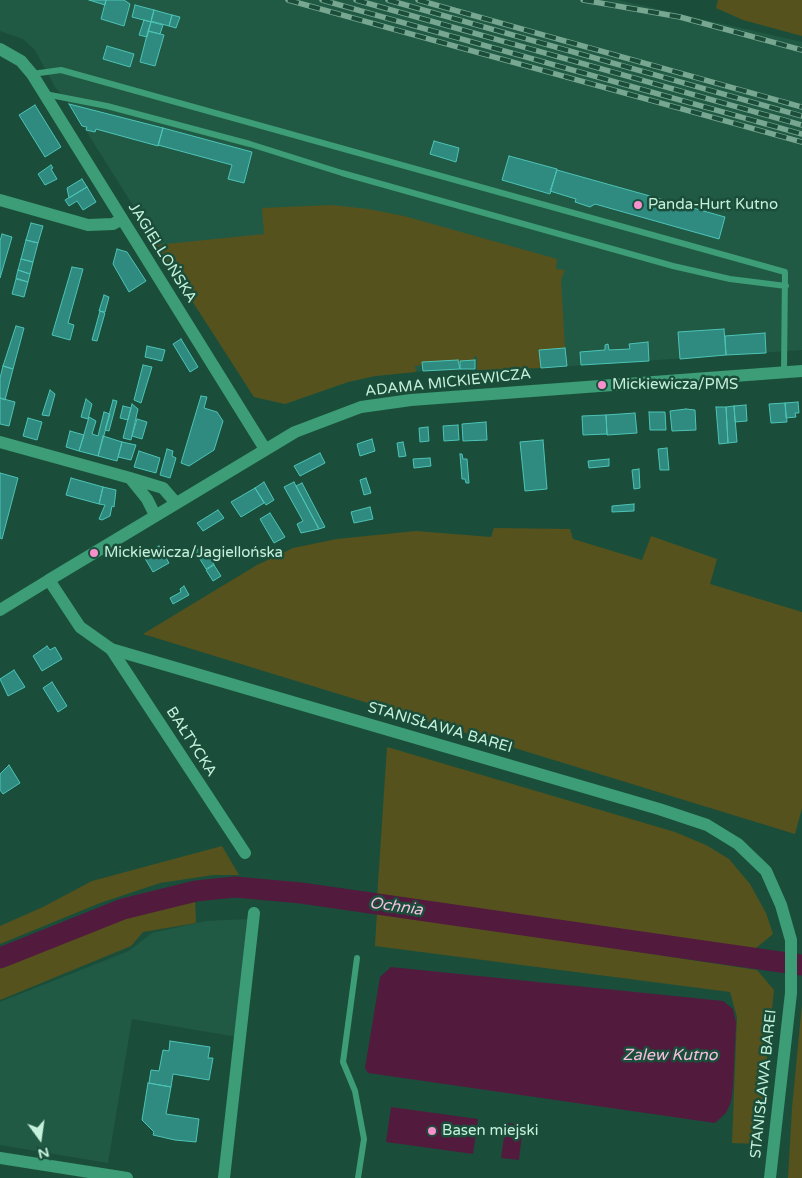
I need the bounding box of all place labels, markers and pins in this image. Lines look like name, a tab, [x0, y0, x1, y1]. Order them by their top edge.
place label: Panda-Hurt Kutno	[648, 196, 778, 214]
marker: Panda-Hurt Kutno	[632, 199, 644, 211]
place label: Mickiewicza/PMS	[612, 376, 738, 394]
marker: Mickiewicza/PMS	[596, 379, 608, 391]
place label: Mickiewicza/Jagiellońska	[104, 544, 283, 562]
marker: Mickiewicza/Jagiellońska	[88, 547, 100, 559]
place label: Basen miejski	[442, 1122, 538, 1140]
marker: Basen miejski	[426, 1125, 438, 1137]

